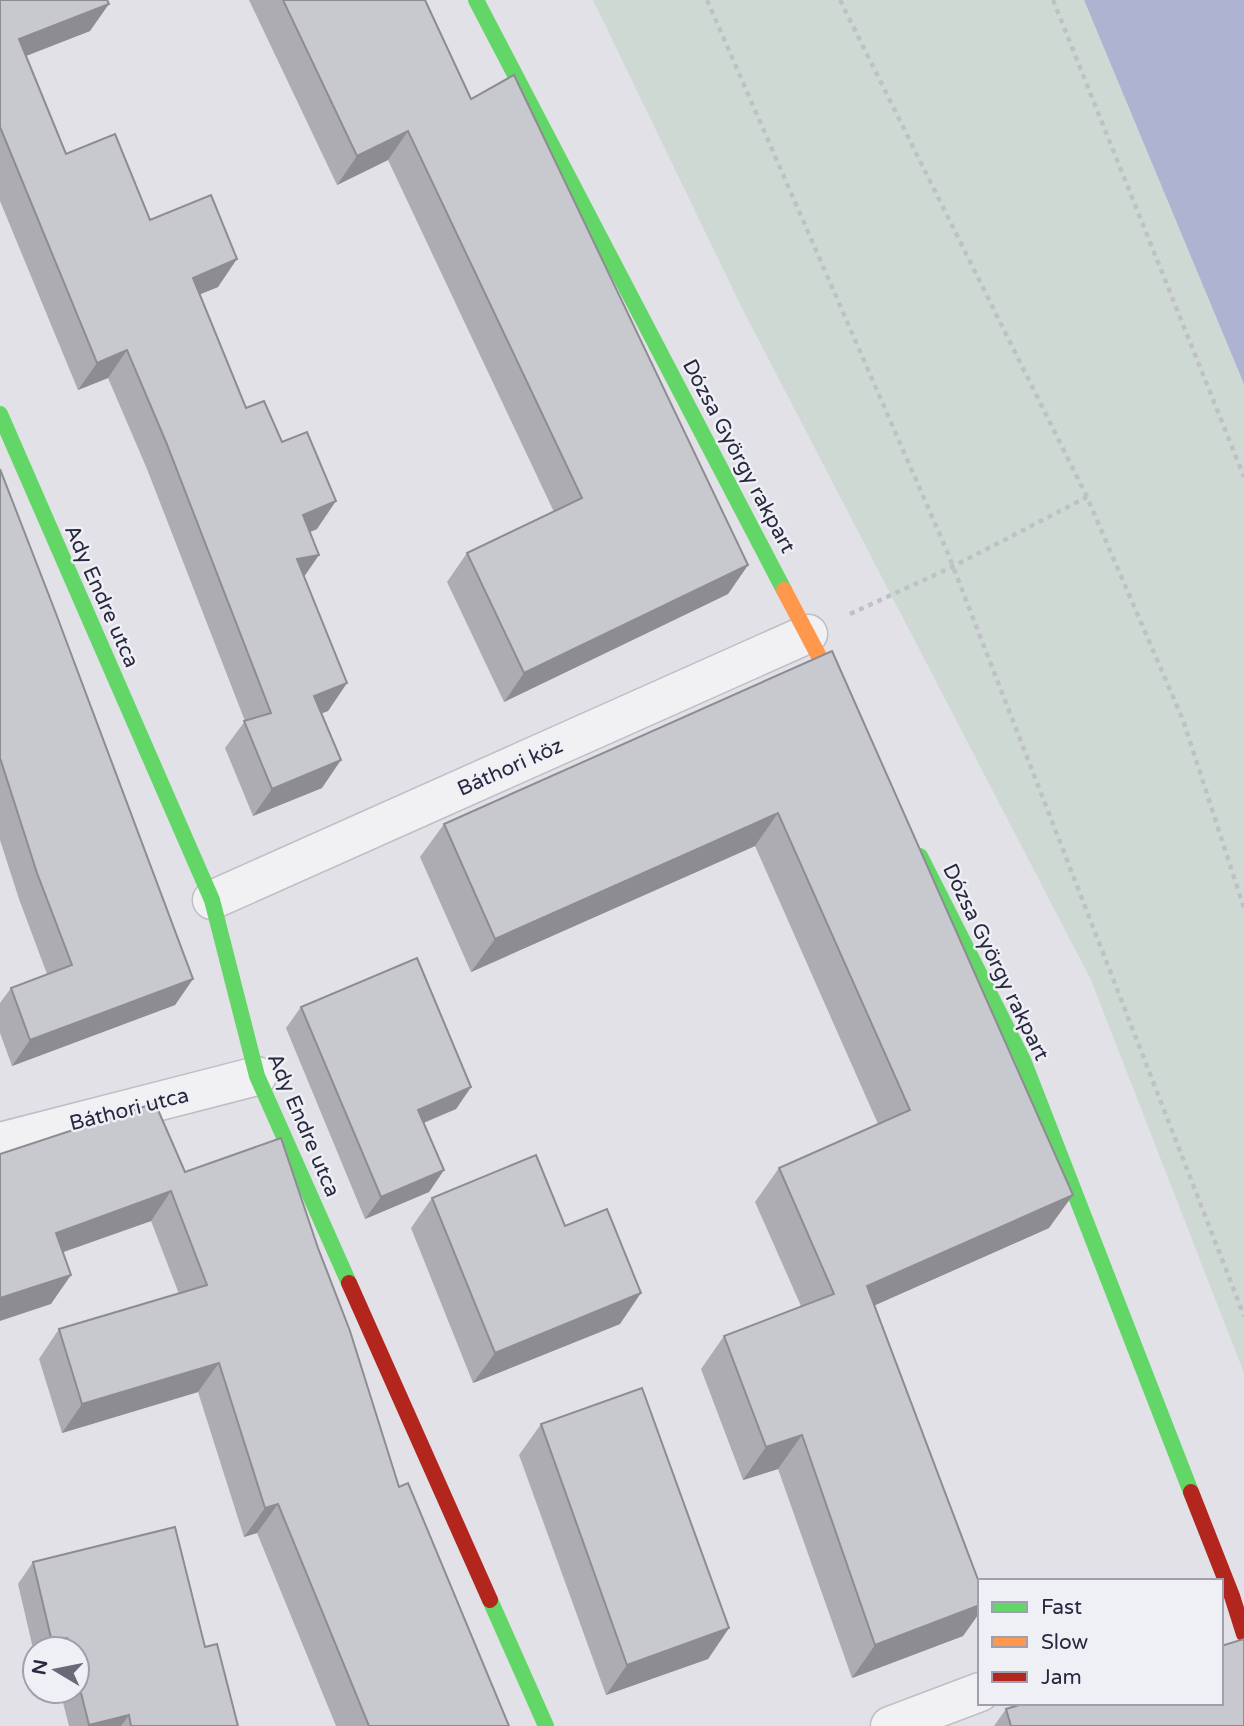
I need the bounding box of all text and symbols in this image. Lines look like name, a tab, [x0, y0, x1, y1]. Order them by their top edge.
street label: Dózsa György rakpart	[677, 355, 800, 557]
street label: Ady Endre utca	[59, 521, 144, 671]
street label: Báthori köz	[454, 733, 567, 802]
street label: Dózsa György rakpart	[937, 860, 1054, 1065]
street label: Ady Endre utca	[262, 1050, 345, 1201]
street label: Báthori utca	[67, 1083, 191, 1136]
legend	[978, 1579, 1223, 1705]
text: Fast	[1041, 1595, 1082, 1620]
text: Slow	[1041, 1630, 1089, 1655]
north arrow	[21, 1635, 91, 1705]
text: N	[28, 1658, 52, 1677]
text: Jam	[1041, 1665, 1082, 1690]

